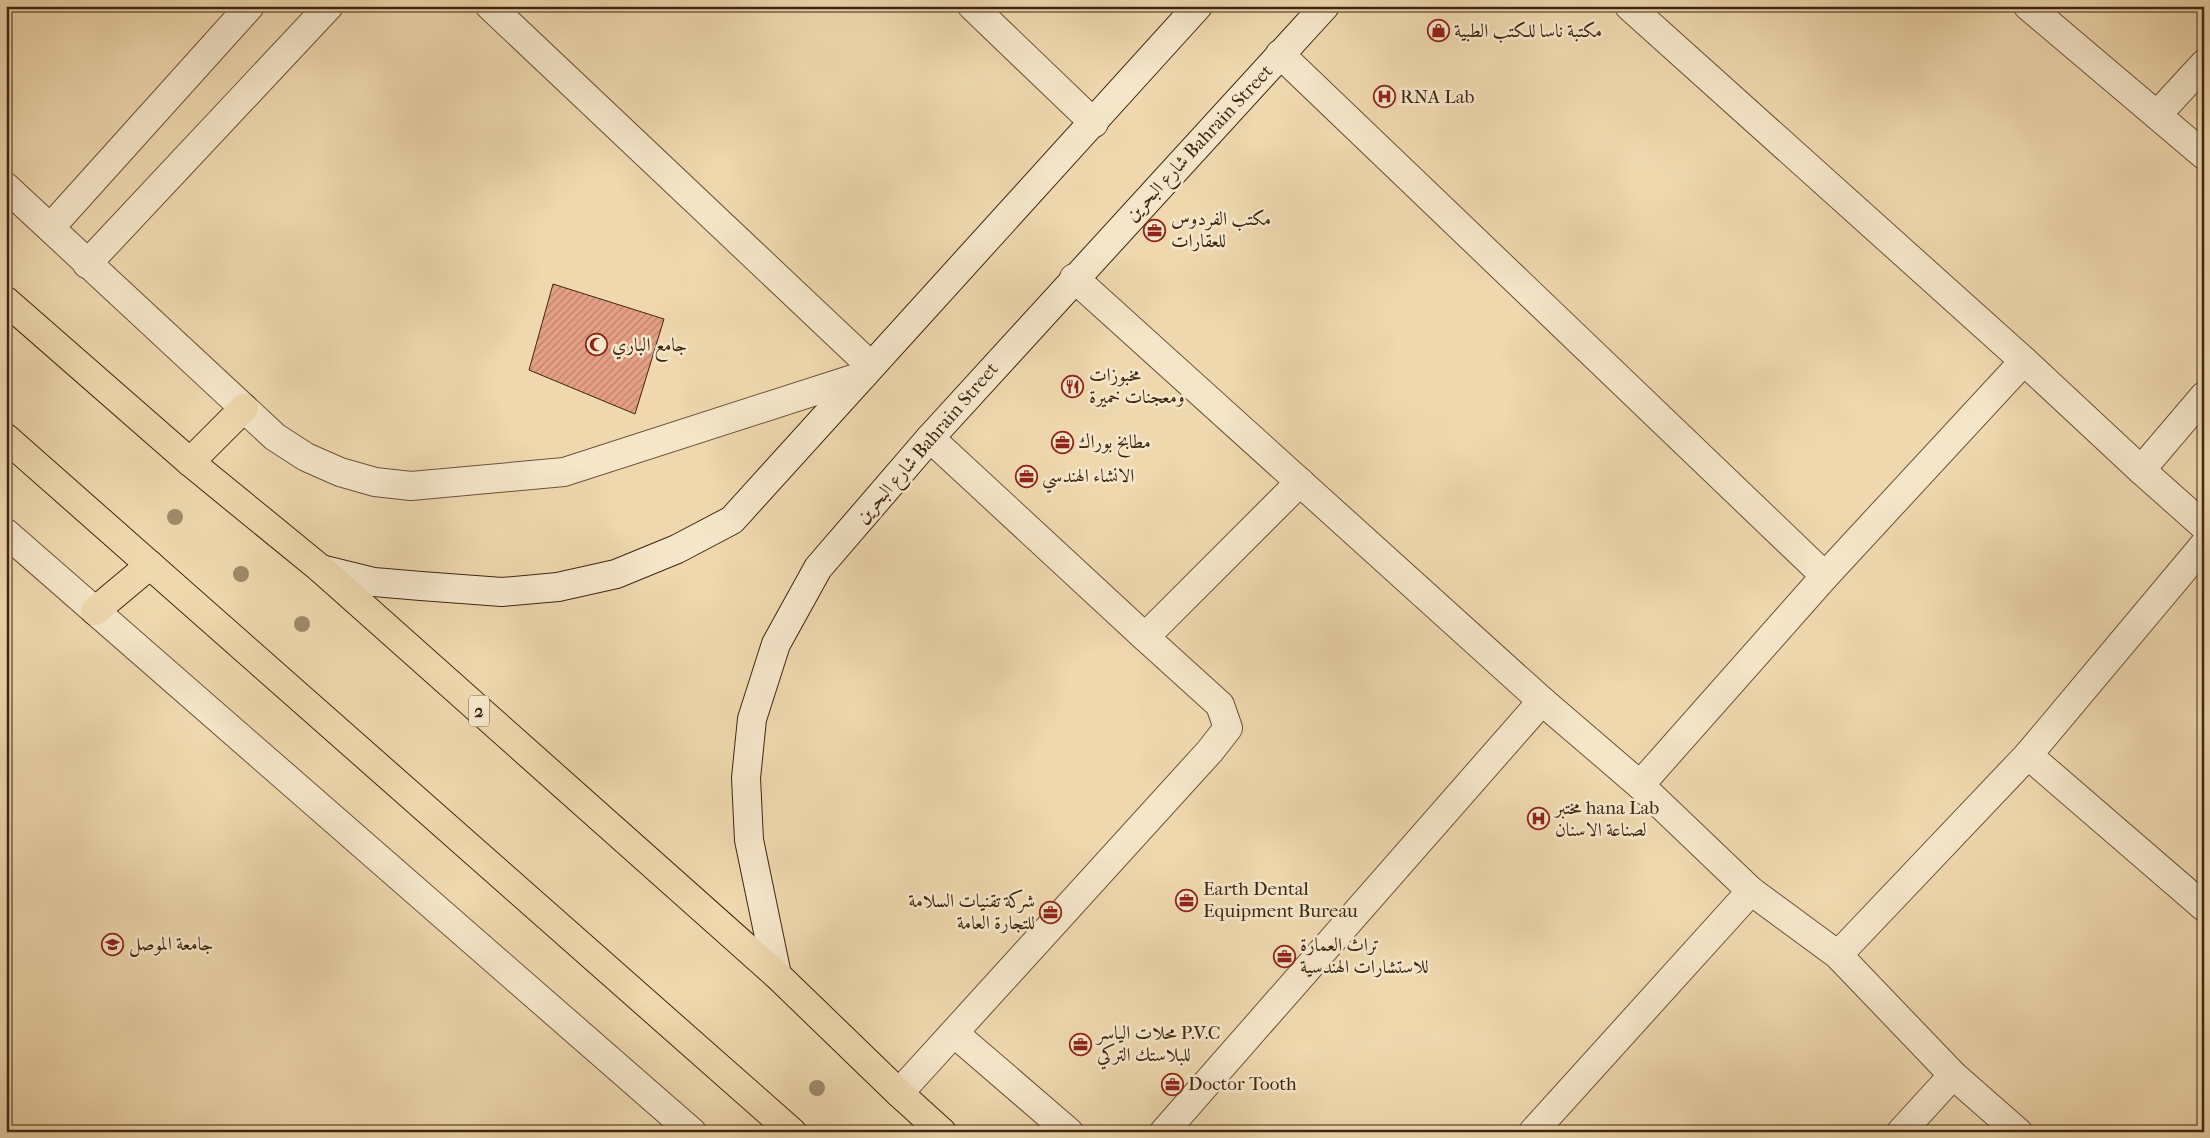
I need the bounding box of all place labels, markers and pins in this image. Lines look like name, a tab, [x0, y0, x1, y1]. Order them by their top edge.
shop icon: مكتبة ناسا للكتب الطبية	[1426, 19, 1450, 43]
place label: مكتبة ناسا للكتب الطبية	[1454, 20, 1602, 43]
hospital icon: RNA Lab	[1372, 85, 1396, 109]
place label: RNA Lab	[1400, 86, 1475, 108]
place label: مكتب الفردوس للعقارات	[1171, 208, 1271, 252]
office icon: مكتب الفردوس للعقارات	[1143, 218, 1167, 242]
mosque icon: جامع الباري	[584, 333, 608, 357]
place label: جامع الباري	[612, 334, 687, 362]
place label: مخبوزات ومعجنات خميرة	[1089, 364, 1185, 408]
restaurant icon: مخبوزات ومعجنات خميرة	[1061, 374, 1085, 398]
office icon: مطابخ بوراك	[1050, 430, 1074, 454]
place label: مطابخ بوراك	[1078, 431, 1151, 458]
office icon: الانشاء الهندسي	[1014, 464, 1038, 488]
place label: الانشاء الهندسي	[1042, 465, 1134, 493]
place label: مختبر hana Lab لصناعة الاسنان	[1553, 797, 1659, 841]
hospital icon: مختبر hana Lab لصناعة الاسنان	[1527, 807, 1551, 831]
place label: Earth Dental Equipment Bureau	[1203, 878, 1358, 922]
office icon: Earth Dental Equipment Bureau	[1175, 888, 1199, 912]
place label: شركة تقنيات السلامة للتجارة العامة	[908, 889, 1035, 934]
office icon: شركة تقنيات السلامة للتجارة العامة	[1039, 900, 1063, 924]
school or university icon: جامعة الموصل	[101, 932, 125, 956]
place label: جامعة الموصل	[129, 933, 213, 957]
place label: تراث العمارة للاستشارات الهندسية	[1300, 934, 1429, 978]
office icon: تراث العمارة للاستشارات الهندسية	[1272, 944, 1296, 968]
place label: محلات الياسر P.V.C للبلاستك التركي	[1095, 1022, 1221, 1070]
office icon: محلات الياسر P.V.C للبلاستك التركي	[1069, 1032, 1093, 1056]
office icon: Doctor Tooth	[1160, 1072, 1184, 1096]
place label: Doctor Tooth	[1188, 1073, 1297, 1095]

